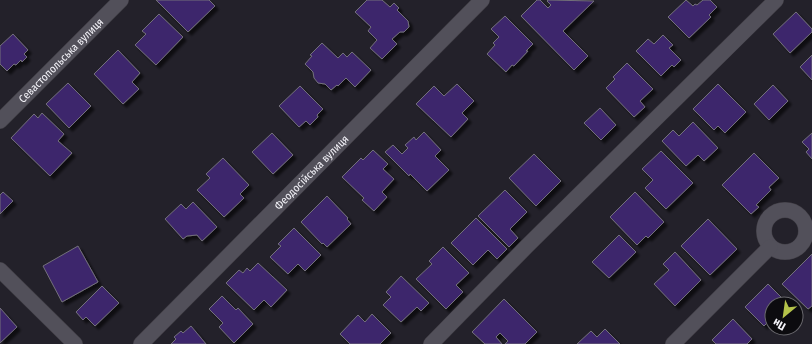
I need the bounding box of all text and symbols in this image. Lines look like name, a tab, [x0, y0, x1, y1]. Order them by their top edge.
street label: Севастопольська вулиця	[16, 15, 106, 106]
street label: Феодосійська вулиця	[272, 132, 351, 213]
north arrow	[764, 296, 804, 336]
text: Пн	[771, 316, 788, 333]

